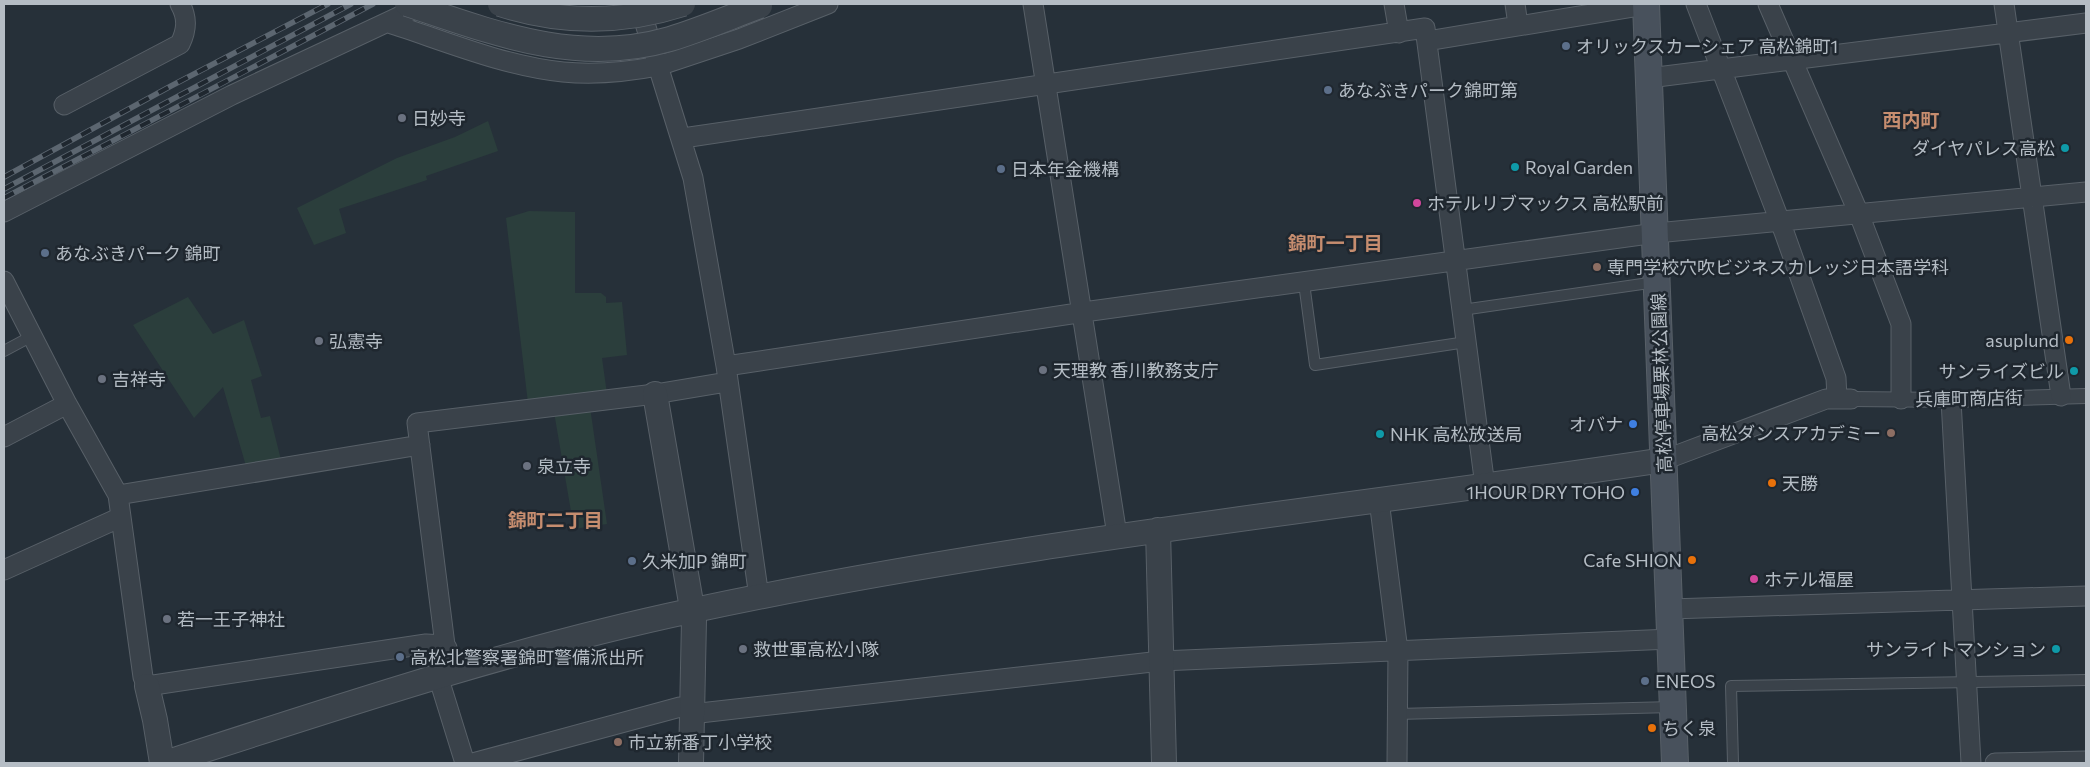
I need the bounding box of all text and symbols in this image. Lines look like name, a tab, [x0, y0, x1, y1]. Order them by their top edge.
place label: オリックスカーシェア 高松錦町1	[1576, 35, 1838, 57]
marker: オリックスカーシェア 高松錦町1	[1560, 40, 1572, 52]
place label: あなぶきパーク錦町第	[1338, 79, 1518, 101]
marker: あなぶきパーク錦町第	[1322, 84, 1334, 96]
place label: 日妙寺	[412, 107, 466, 129]
district label: 西内町	[1882, 108, 1940, 131]
marker: 日妙寺	[396, 112, 408, 124]
place label: ダイヤパレス高松	[1912, 137, 2055, 159]
marker: ダイヤパレス高松	[2059, 142, 2071, 154]
place label: Royal Garden	[1525, 156, 1633, 178]
place label: 日本年金機構	[1011, 158, 1119, 180]
marker: Royal Garden	[1509, 161, 1521, 173]
marker: 日本年金機構	[995, 163, 1007, 175]
place label: ホテルリブマックス 高松駅前	[1427, 192, 1664, 214]
marker: ホテルリブマックス 高松駅前	[1411, 197, 1423, 209]
district label: 錦町一丁目	[1287, 231, 1383, 254]
place label: あなぶきパーク 錦町	[55, 242, 220, 264]
marker: あなぶきパーク 錦町	[39, 247, 51, 259]
place label: 専門学校穴吹ビジネスカレッジ日本語学科	[1607, 256, 1949, 278]
marker: 専門学校穴吹ビジネスカレッジ日本語学科	[1591, 261, 1603, 273]
street label: 高松停車場栗林公園線	[1647, 293, 1675, 473]
place label: asuplund	[1985, 329, 2059, 351]
place label: 弘憲寺	[329, 330, 383, 352]
marker: asuplund	[2063, 334, 2075, 346]
marker: 弘憲寺	[313, 335, 325, 347]
place label: 天理教 香川教務支庁	[1053, 359, 1218, 381]
place label: サンライズビル	[1939, 360, 2064, 382]
marker: 天理教 香川教務支庁	[1037, 364, 1049, 376]
marker: サンライズビル	[2068, 365, 2080, 377]
place label: 吉祥寺	[112, 368, 166, 390]
marker: 吉祥寺	[96, 373, 108, 385]
street label: 兵庫町商店街	[1915, 386, 2023, 410]
place label: オバナ	[1569, 413, 1623, 435]
marker: オバナ	[1627, 418, 1639, 430]
place label: 高松ダンスアカデミー	[1701, 422, 1881, 444]
place label: NHK 高松放送局	[1390, 423, 1523, 445]
marker: 高松ダンスアカデミー	[1885, 427, 1897, 439]
marker: NHK 高松放送局	[1374, 428, 1386, 440]
place label: 泉立寺	[537, 455, 591, 477]
marker: 泉立寺	[521, 460, 533, 472]
place label: 天勝	[1782, 472, 1818, 494]
marker: 天勝	[1766, 477, 1778, 489]
place label: 1HOUR DRY TOHO	[1467, 481, 1625, 503]
marker: 1HOUR DRY TOHO	[1629, 486, 1641, 498]
district label: 錦町二丁目	[507, 508, 603, 531]
place label: Cafe SHION	[1583, 549, 1682, 571]
place label: 久米加P 錦町	[642, 550, 747, 572]
marker: Cafe SHION	[1686, 554, 1698, 566]
marker: 久米加P 錦町	[626, 555, 638, 567]
place label: ホテル福屋	[1764, 568, 1854, 590]
marker: ホテル福屋	[1748, 573, 1760, 585]
place label: 若一王子神社	[177, 608, 285, 630]
marker: 若一王子神社	[161, 613, 173, 625]
place label: 救世軍高松小隊	[753, 638, 879, 660]
place label: サンライトマンション	[1866, 638, 2046, 660]
marker: 救世軍高松小隊	[737, 643, 749, 655]
marker: サンライトマンション	[2050, 643, 2062, 655]
place label: 高松北警察署錦町警備派出所	[410, 646, 644, 668]
marker: 高松北警察署錦町警備派出所	[394, 651, 406, 663]
place label: ENEOS	[1655, 670, 1715, 692]
marker: ENEOS	[1639, 675, 1651, 687]
place label: ちく泉	[1662, 717, 1716, 739]
marker: ちく泉	[1646, 722, 1658, 734]
place label: 市立新番丁小学校	[628, 731, 772, 753]
marker: 市立新番丁小学校	[612, 736, 624, 748]

